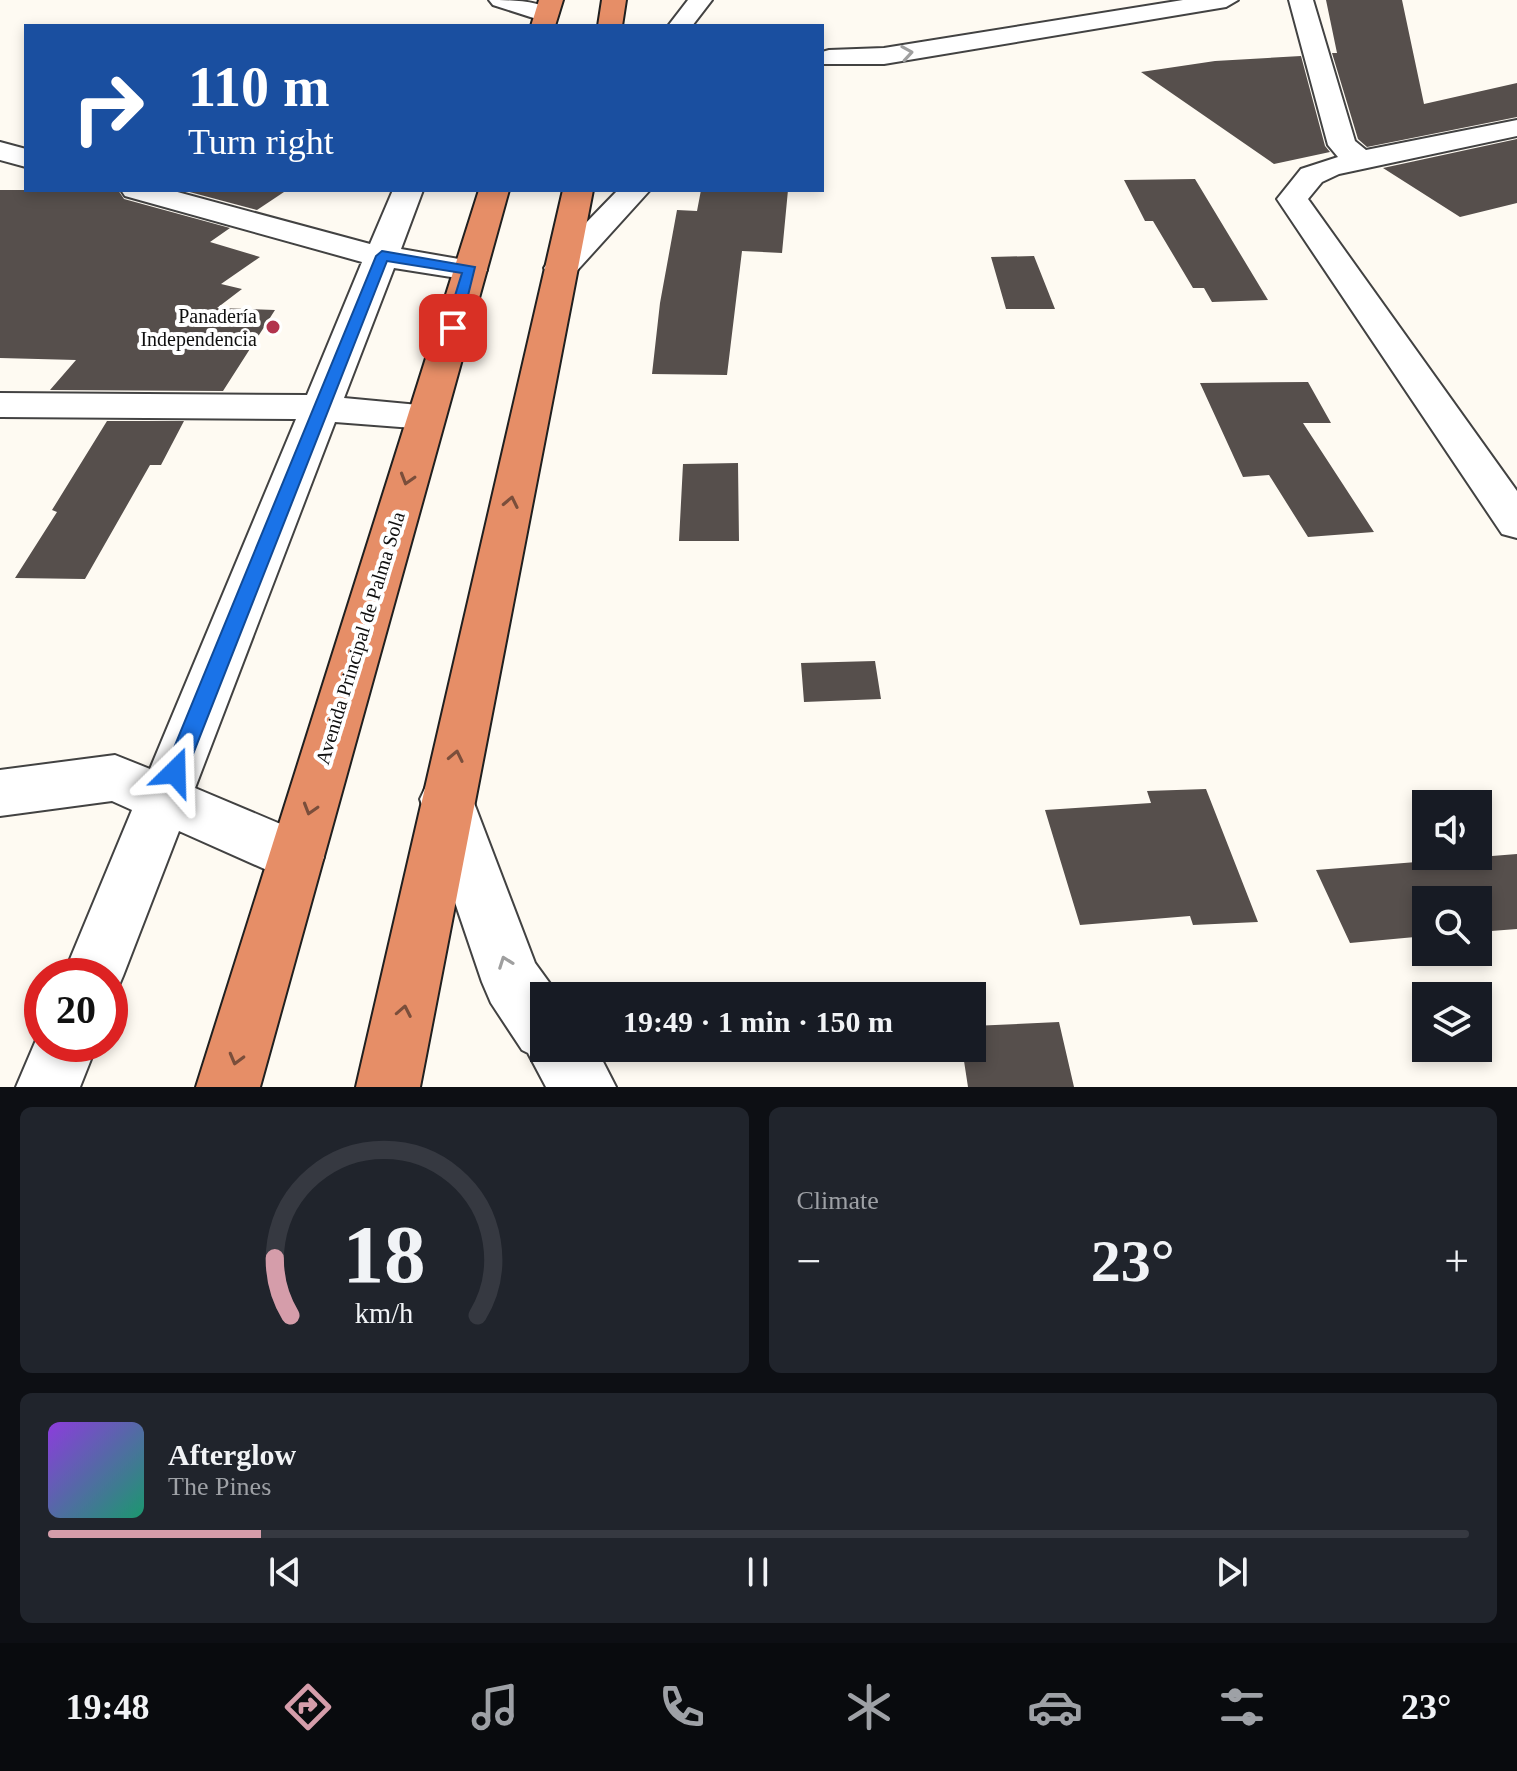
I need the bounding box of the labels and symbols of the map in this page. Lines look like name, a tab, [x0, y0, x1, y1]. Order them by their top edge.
one-way arrow	[900, 45, 914, 62]
pin	[419, 294, 487, 362]
place label: Panadería Independencia	[140, 305, 257, 351]
marker: Panadería Independencia	[264, 318, 282, 336]
one-way arrow	[400, 472, 416, 486]
one-way arrow	[502, 495, 519, 509]
street label: Avenida Principal de Palma Sola	[311, 509, 410, 767]
position arrow	[133, 730, 217, 814]
one-way arrow	[447, 750, 464, 763]
one-way arrow	[303, 802, 319, 816]
one-way arrow	[498, 955, 514, 969]
speed limit sign: 20	[24, 958, 128, 1062]
one-way arrow	[395, 1004, 412, 1018]
one-way arrow	[229, 1051, 245, 1065]

